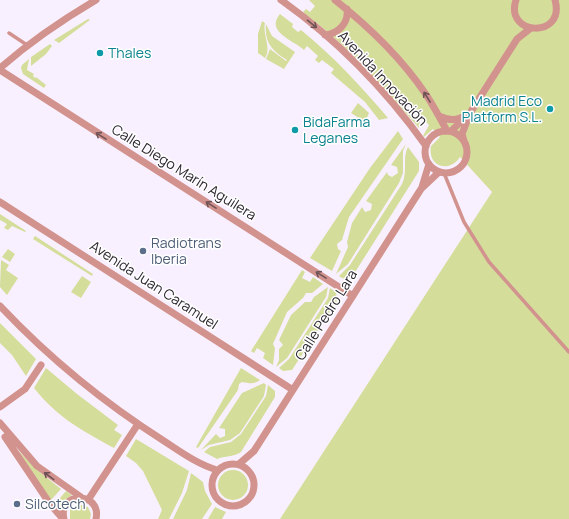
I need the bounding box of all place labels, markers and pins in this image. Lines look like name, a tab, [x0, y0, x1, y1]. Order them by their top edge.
place label: Thales	[108, 43, 151, 62]
marker: Thales	[95, 48, 105, 58]
place label: Madrid Eco Platform S.L.	[462, 91, 542, 126]
marker: Madrid Eco Platform S.L.	[545, 104, 555, 114]
place label: BidaFarma Leganes	[303, 112, 370, 147]
marker: BidaFarma Leganes	[290, 125, 300, 135]
place label: Radiotrans Iberia	[151, 233, 221, 268]
marker: Radiotrans Iberia	[138, 246, 148, 256]
place label: Silcotech	[25, 494, 86, 513]
marker: Silcotech	[12, 499, 22, 509]

